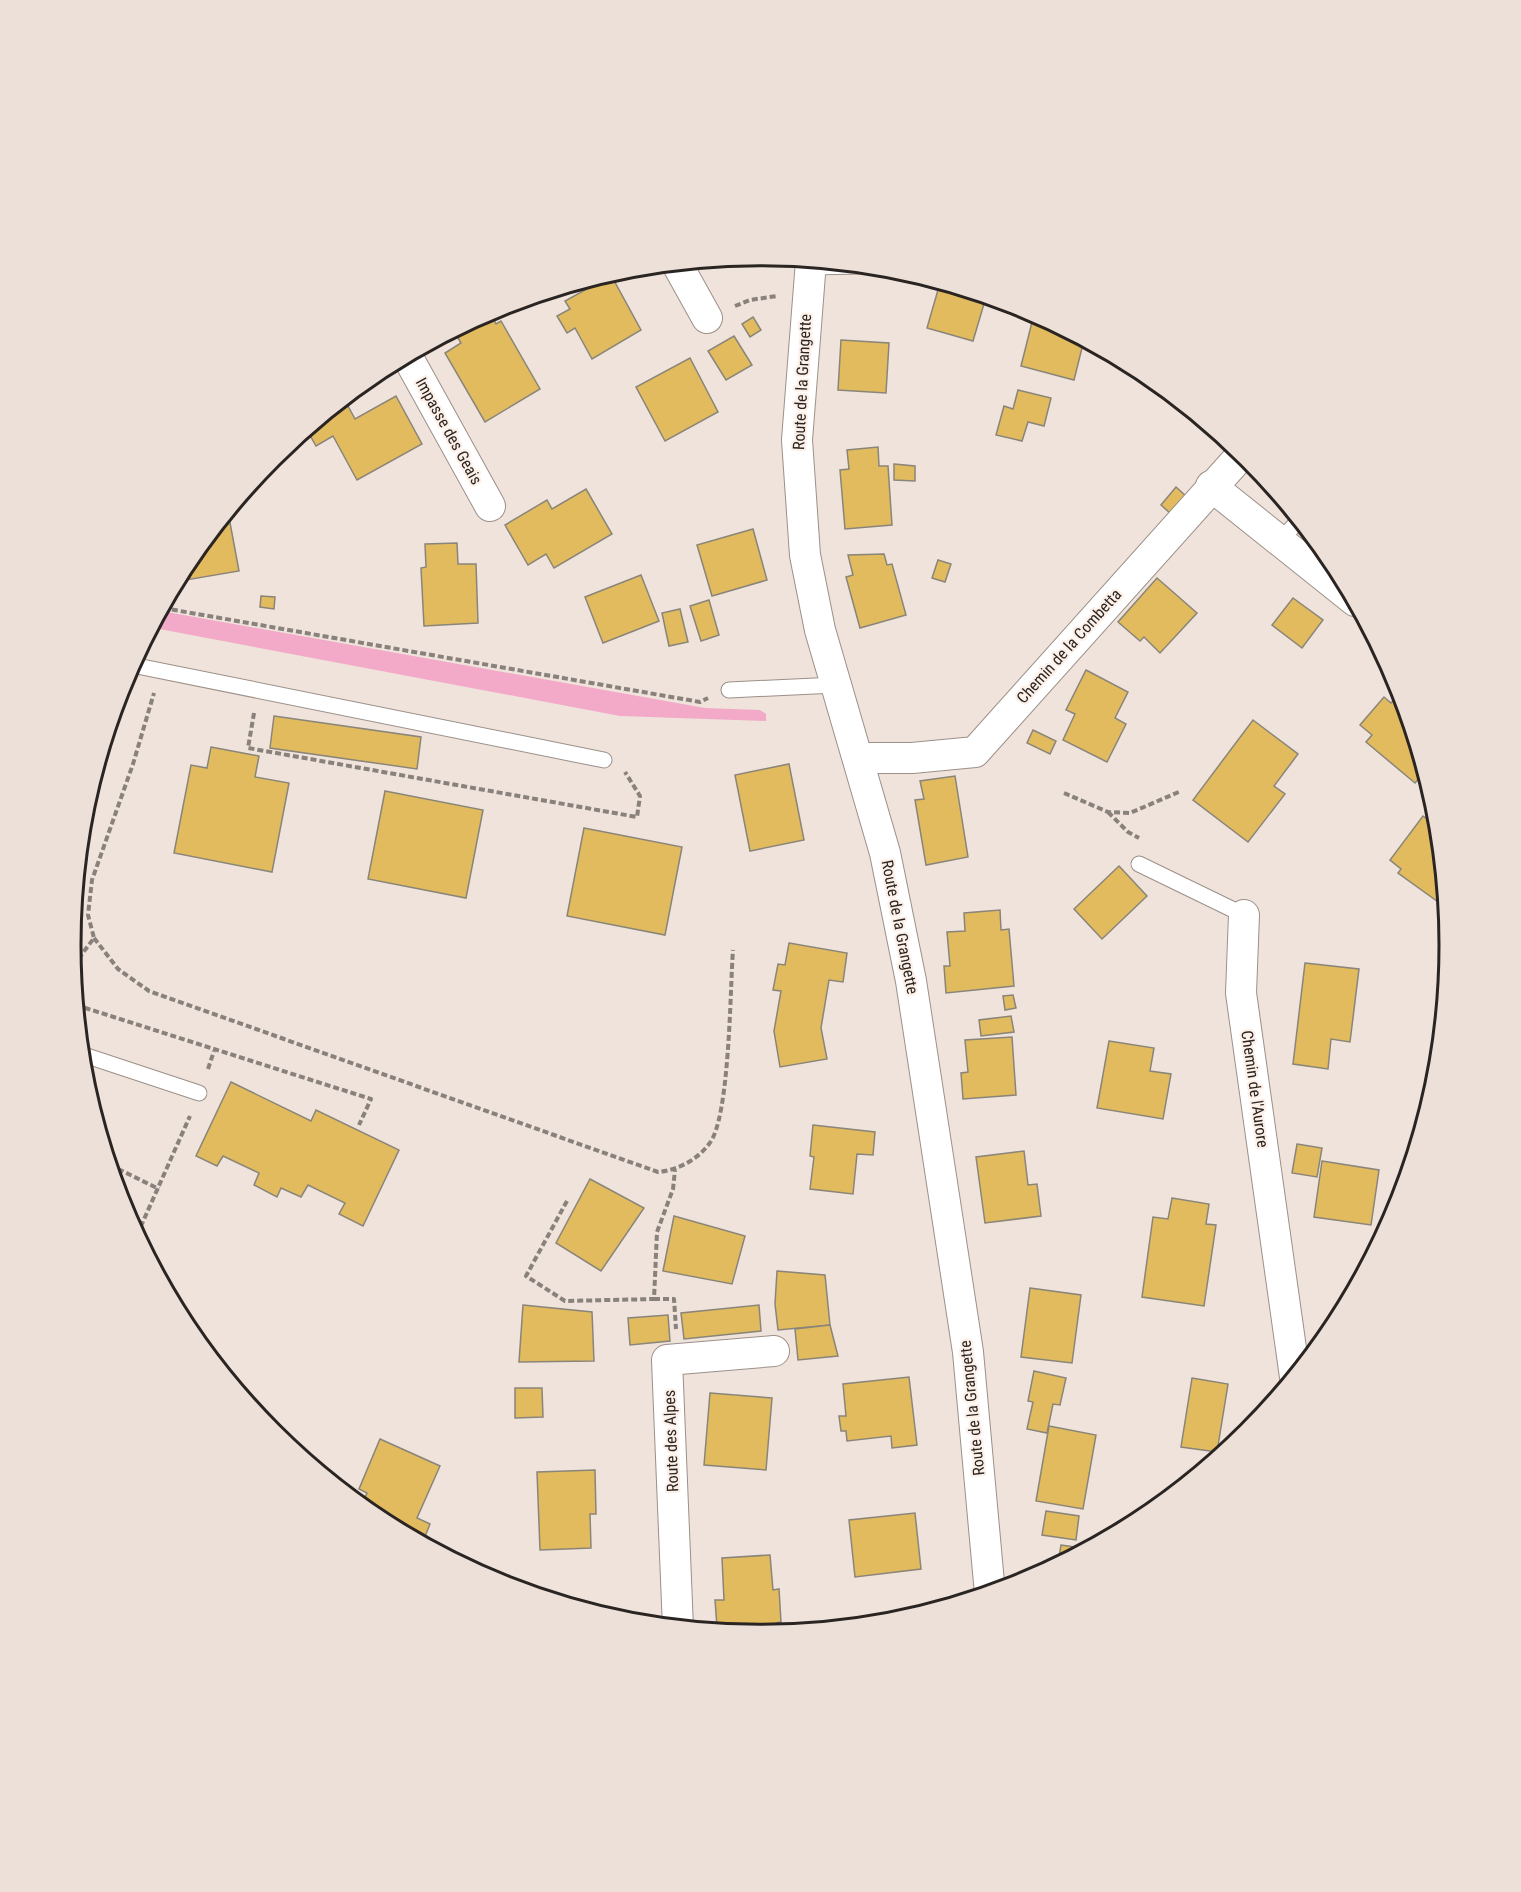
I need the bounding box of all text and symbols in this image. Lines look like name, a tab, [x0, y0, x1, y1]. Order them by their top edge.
street label: Route de la Grangette	[789, 314, 815, 450]
street label: Impasse des Geais	[412, 374, 486, 488]
street label: Chemin de la Combetta	[1013, 585, 1125, 707]
street label: Route de la Grangette	[878, 858, 922, 996]
street label: Chemin de l'Aurore	[1237, 1029, 1273, 1149]
street label: Route de la Grangette	[955, 1339, 989, 1477]
street label: Route des Alpes	[660, 1390, 682, 1492]

